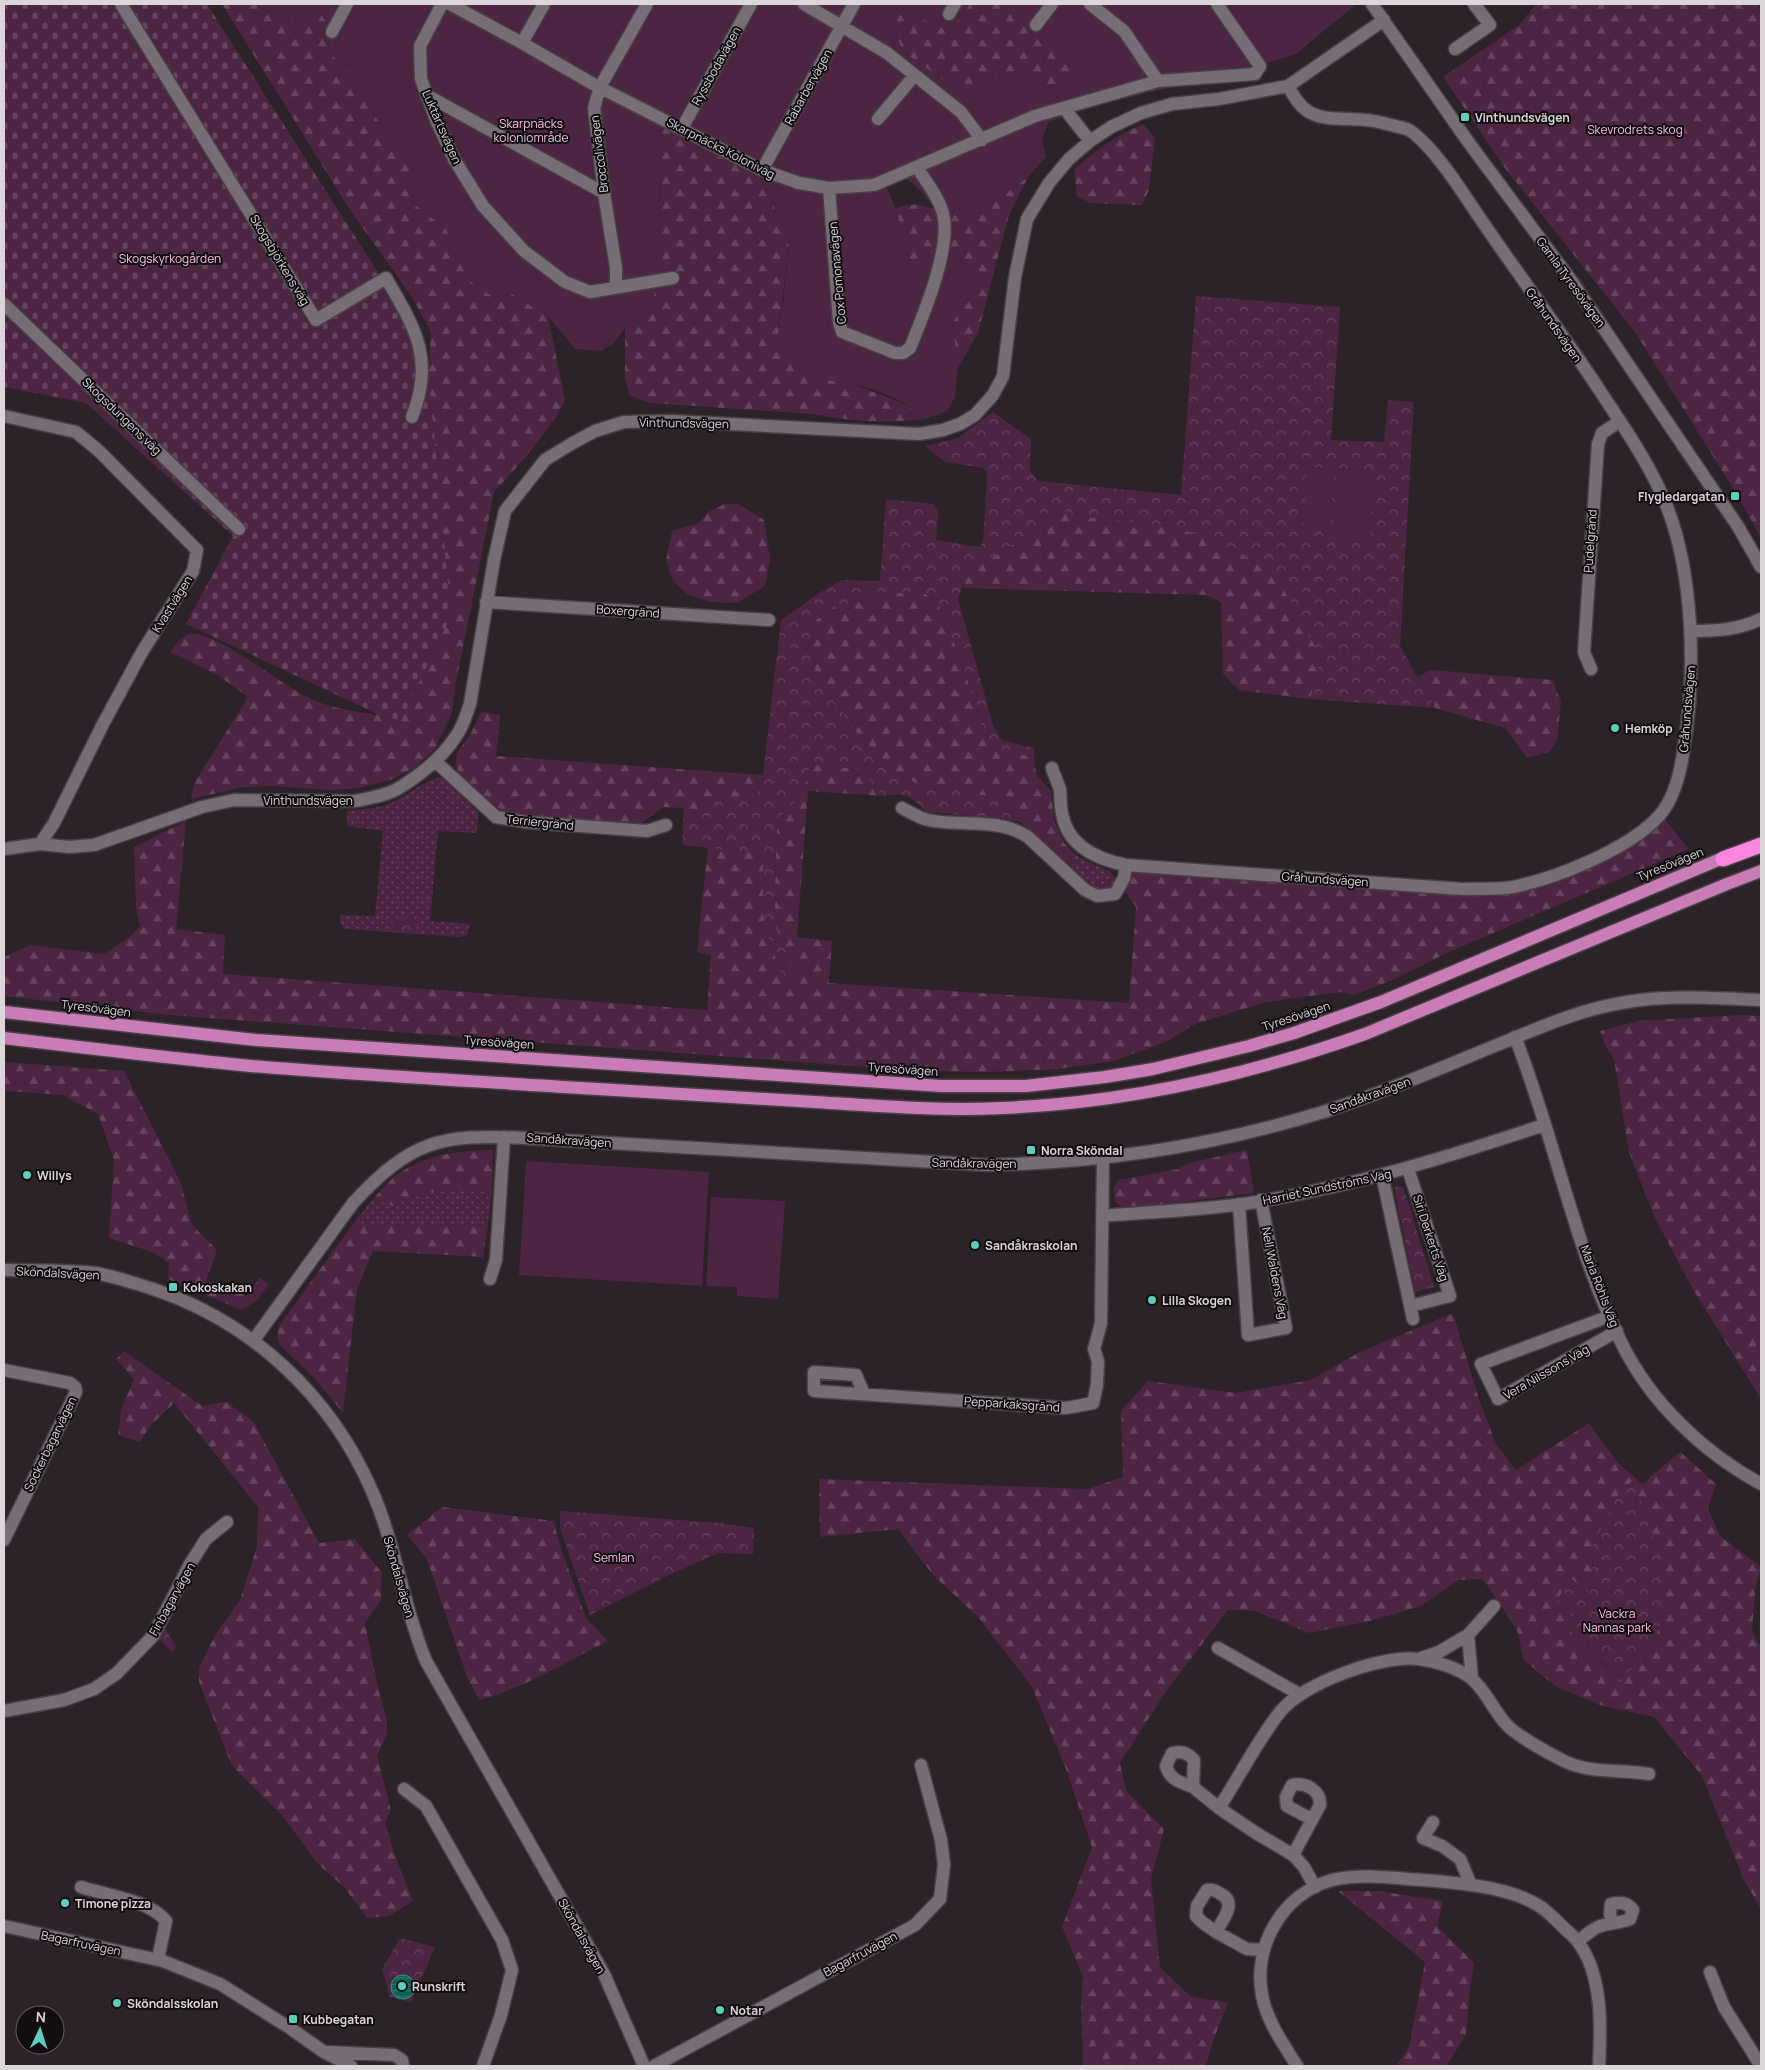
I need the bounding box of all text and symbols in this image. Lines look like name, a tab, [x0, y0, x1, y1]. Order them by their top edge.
street label: Ryssbodavägen	[687, 24, 745, 108]
street label: Rabarbervägen	[780, 46, 836, 128]
street label: Luktärtsvägen	[418, 87, 466, 167]
place label: Vinthundsvägen	[1475, 109, 1570, 126]
marker: Vinthundsvägen	[1459, 111, 1471, 123]
street label: Skarpnäcks Koloniväg	[664, 113, 778, 183]
street label: Broccolivägen	[586, 114, 612, 194]
park label: Skarpnäcks koloniområde	[494, 115, 568, 146]
park label: Skevrodrets skog	[1587, 121, 1683, 138]
street label: Skogsbjörkens väg	[246, 211, 314, 309]
street label: Cox Pomonavägen	[824, 221, 850, 325]
street label: Gamla Tyresövägen	[1532, 233, 1610, 331]
park label: Skogskyrkogården	[119, 250, 221, 267]
street label: Gråhundsvägen	[1522, 284, 1586, 366]
street label: Skogsdungens väg	[79, 374, 165, 458]
street label: Vinthundsvägen	[639, 414, 729, 432]
place label: Flygledargatan	[1638, 488, 1725, 505]
marker: Flygledargatan	[1729, 490, 1741, 502]
street label: Pudelgränd	[1579, 509, 1601, 573]
street label: Kvastvägen	[148, 572, 196, 636]
street label: Boxergränd	[596, 600, 660, 622]
street label: Gråhundsvägen	[1675, 665, 1699, 753]
place label: Hemköp	[1625, 720, 1673, 737]
marker: Hemköp	[1609, 722, 1621, 734]
street label: Vinthundsvägen	[263, 792, 353, 809]
street label: Terriergränd	[505, 810, 575, 834]
street label: Tyresövägen	[1634, 843, 1706, 885]
street label: Gråhundsvägen	[1281, 867, 1369, 891]
street label: Tyresövägen	[60, 995, 132, 1021]
street label: Tyresövägen	[1260, 997, 1332, 1035]
street label: Tyresövägen	[463, 1031, 535, 1053]
street label: Tyresövägen	[867, 1058, 939, 1080]
street label: Sandåkravägen	[1327, 1072, 1413, 1118]
street label: Sandåkravägen	[526, 1129, 612, 1151]
place label: Norra Sköndal	[1041, 1142, 1123, 1159]
marker: Norra Sköndal	[1025, 1144, 1037, 1156]
street label: Sandåkravägen	[931, 1154, 1017, 1172]
street label: Harriet Sundströms Väg	[1261, 1165, 1393, 1209]
place label: Willys	[37, 1167, 72, 1184]
marker: Willys	[21, 1169, 33, 1181]
street label: Siri Derkerts Väg	[1409, 1192, 1453, 1284]
street label: Nell Waldens Väg	[1258, 1225, 1292, 1321]
place label: Sandåkraskolan	[985, 1237, 1078, 1254]
marker: Sandåkraskolan	[969, 1239, 981, 1251]
street label: Maria Röhls Väg	[1577, 1242, 1623, 1330]
street label: Sköndalsvägen	[16, 1262, 100, 1284]
place label: Kokoskakan	[183, 1279, 252, 1296]
marker: Kokoskakan	[167, 1281, 179, 1293]
place label: Lilla Skogen	[1162, 1292, 1231, 1309]
marker: Lilla Skogen	[1146, 1294, 1158, 1306]
street label: Vera Nilssons Väg	[1500, 1341, 1592, 1403]
street label: Pepparkaksgränd	[964, 1392, 1060, 1416]
street label: Sockerbagarvägen	[20, 1394, 80, 1494]
street label: Sköndalsvägen	[379, 1535, 419, 1619]
park label: Semlan	[593, 1549, 635, 1566]
street label: Finbagarvägen	[145, 1559, 199, 1639]
park label: Vackra Nannas park	[1583, 1605, 1652, 1636]
place label: Timone pizza	[75, 1895, 151, 1912]
street label: Sköndalsvägen	[554, 1895, 610, 1977]
marker: Timone pizza	[59, 1897, 71, 1909]
street label: Bagarfruvägen	[39, 1926, 123, 1960]
street label: Bagarfruvägen	[820, 1927, 900, 1981]
place label: Runskrift	[412, 1978, 466, 1995]
marker: Runskrift	[396, 1980, 408, 1992]
place label: Sköndalsskolan	[127, 1995, 218, 2012]
marker: Sköndalsskolan	[111, 1997, 123, 2009]
place label: Notar	[730, 2002, 763, 2019]
marker: Notar	[714, 2004, 726, 2016]
north arrow	[15, 2005, 65, 2055]
text: N	[35, 2007, 47, 2026]
place label: Kubbegatan	[303, 2011, 374, 2028]
marker: Kubbegatan	[287, 2013, 299, 2025]

